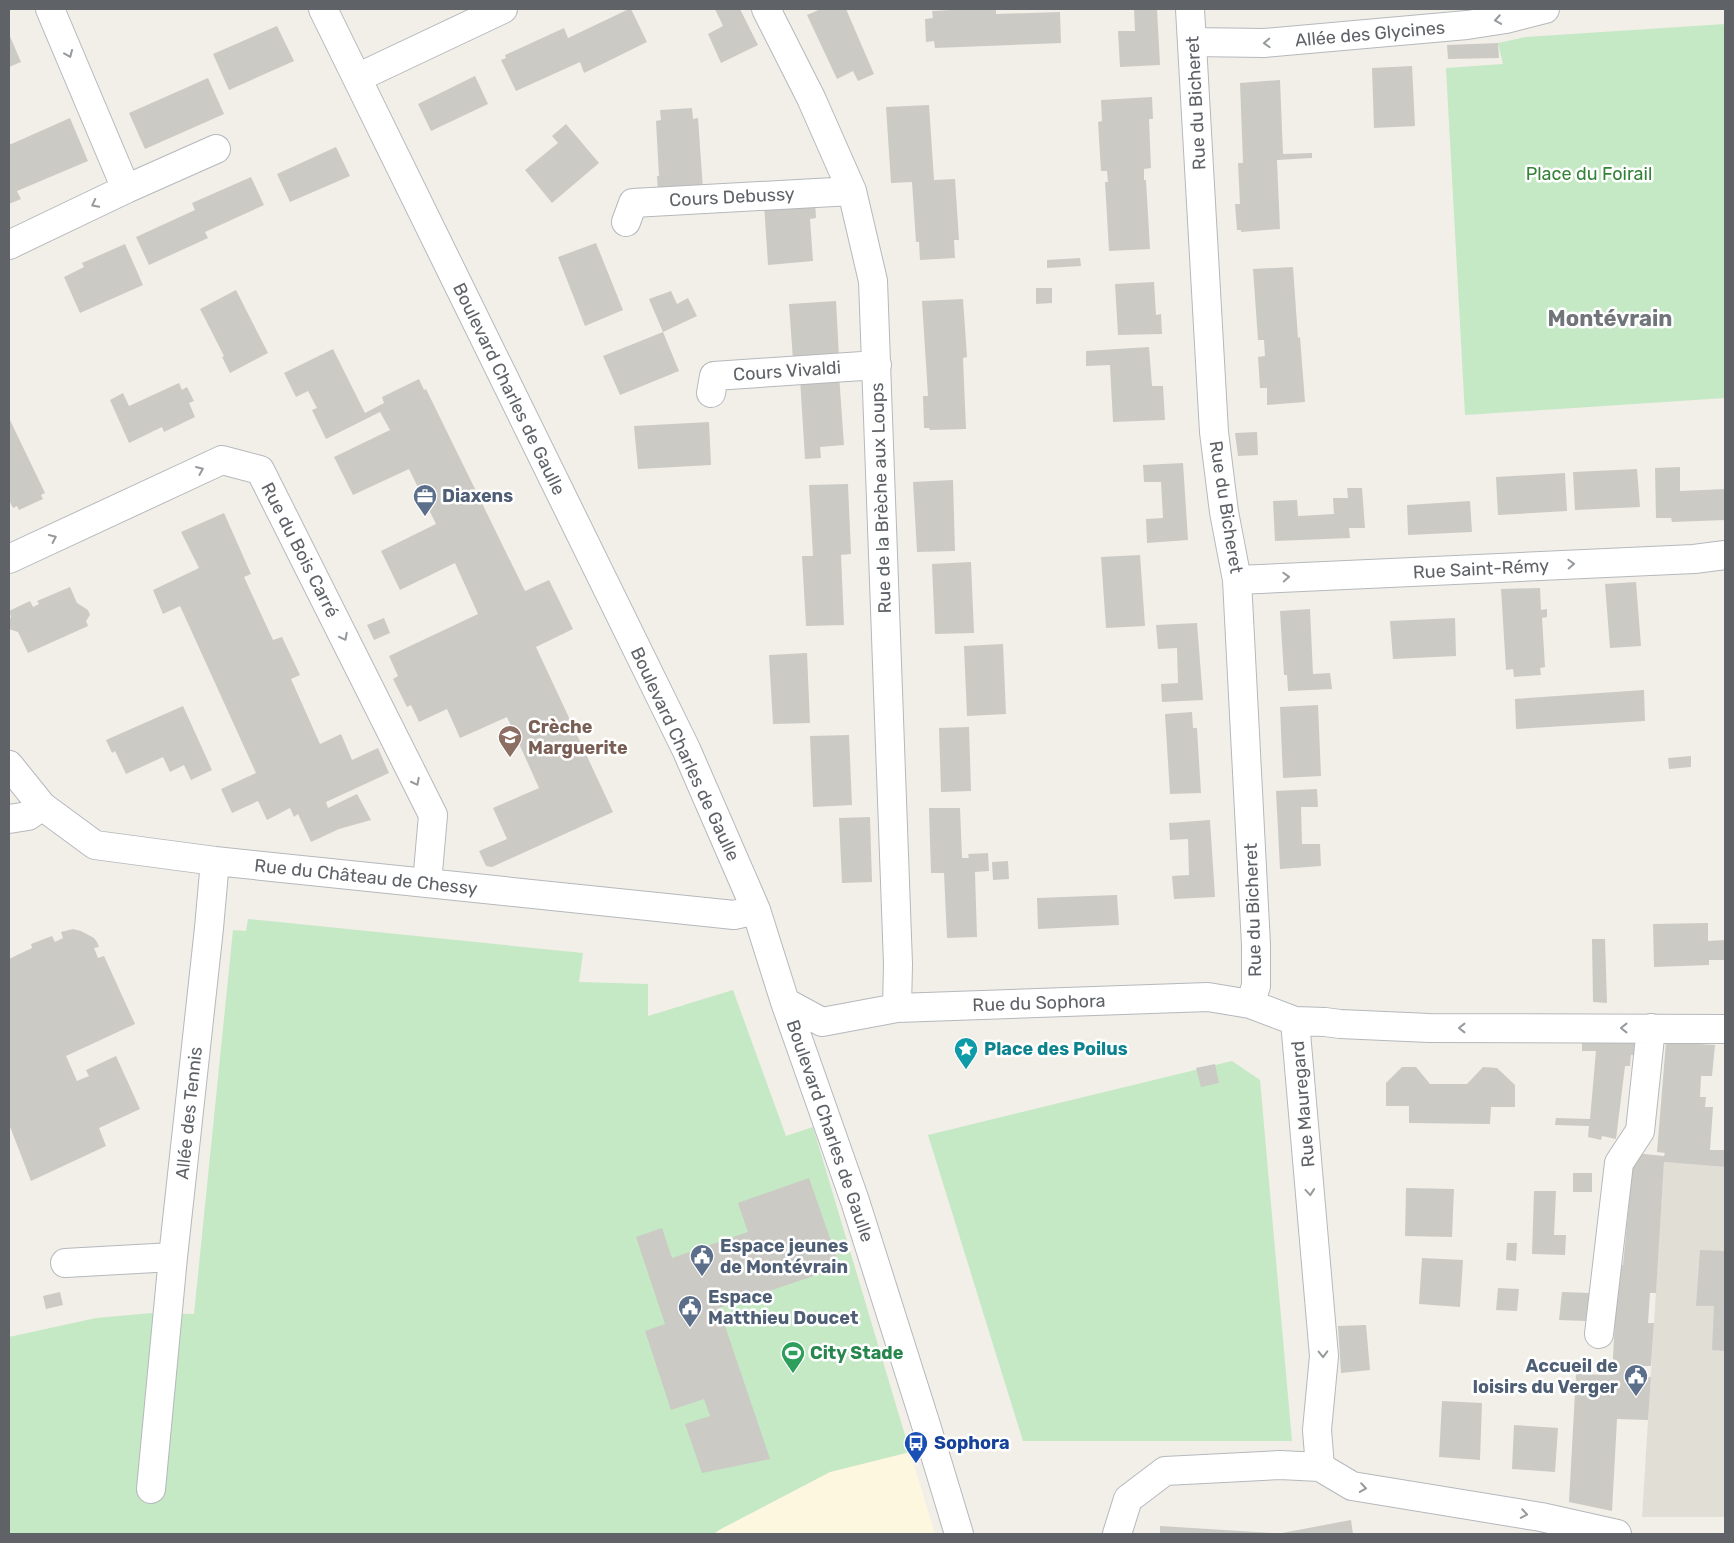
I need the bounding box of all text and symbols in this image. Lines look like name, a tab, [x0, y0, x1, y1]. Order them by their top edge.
one-way arrow	[1493, 15, 1502, 25]
street label: Allée des Glycines	[1294, 16, 1446, 52]
street label: Rue du Bicheret	[1182, 35, 1210, 171]
one-way arrow	[1262, 37, 1270, 48]
one-way arrow	[62, 49, 73, 58]
park label: Place du Foirail	[1526, 163, 1652, 185]
street label: Cours Debussy	[669, 183, 795, 211]
one-way arrow	[92, 197, 101, 207]
street label: Boulevard Charles de Gaulle	[448, 279, 570, 499]
district label: Montévrain	[1548, 305, 1672, 332]
street label: Cours Vivaldi	[732, 356, 842, 386]
street label: Rue de la Brèche aux Loups	[866, 382, 896, 614]
street label: Rue du Bicheret	[1205, 439, 1247, 575]
one-way arrow	[195, 465, 204, 476]
street label: Rue du Bois Carré	[256, 479, 344, 621]
office icon: Diaxens	[412, 483, 438, 517]
place label: Diaxens	[442, 485, 513, 507]
one-way arrow	[48, 534, 57, 544]
street label: Rue Saint-Rémy	[1412, 554, 1550, 584]
one-way arrow	[1567, 559, 1575, 570]
one-way arrow	[1282, 572, 1290, 583]
one-way arrow	[338, 632, 348, 641]
street label: Boulevard Charles de Gaulle	[626, 644, 744, 864]
place label: Crèche Marguerite	[528, 716, 628, 759]
school or university icon: Crèche Marguerite	[497, 724, 523, 758]
one-way arrow	[410, 777, 420, 786]
street label: Rue du Bicheret	[1240, 843, 1266, 977]
street label: Rue du Château de Chessy	[253, 854, 479, 900]
street label: Rue du Sophora	[972, 990, 1106, 1016]
street label: Boulevard Charles de Gaulle	[782, 1017, 878, 1245]
one-way arrow	[1457, 1023, 1465, 1033]
one-way arrow	[1620, 1023, 1628, 1033]
place icon: Place des Poilus	[953, 1036, 979, 1070]
place label: Place des Poilus	[984, 1038, 1128, 1060]
street label: Rue Mauregard	[1287, 1040, 1319, 1168]
street label: Allée des Tennis	[171, 1045, 207, 1181]
one-way arrow	[1304, 1188, 1315, 1196]
place label: Espace jeunes de Montévrain	[720, 1235, 849, 1278]
public building icon: Espace jeunes de Montévrain	[689, 1243, 715, 1277]
place label: Espace Matthieu Doucet	[708, 1286, 858, 1329]
public building icon: Espace Matthieu Doucet	[677, 1294, 703, 1328]
sports icon: City Stade	[780, 1340, 806, 1374]
place label: City Stade	[810, 1342, 904, 1364]
one-way arrow	[1318, 1350, 1328, 1358]
place label: Accueil de loisirs du Verger	[1473, 1355, 1618, 1398]
public building icon: Accueil de loisirs du Verger	[1623, 1363, 1649, 1397]
bus stop icon: Sophora	[903, 1430, 929, 1464]
place label: Sophora	[934, 1432, 1010, 1454]
one-way arrow	[1359, 1482, 1368, 1492]
one-way arrow	[1519, 1508, 1528, 1518]

